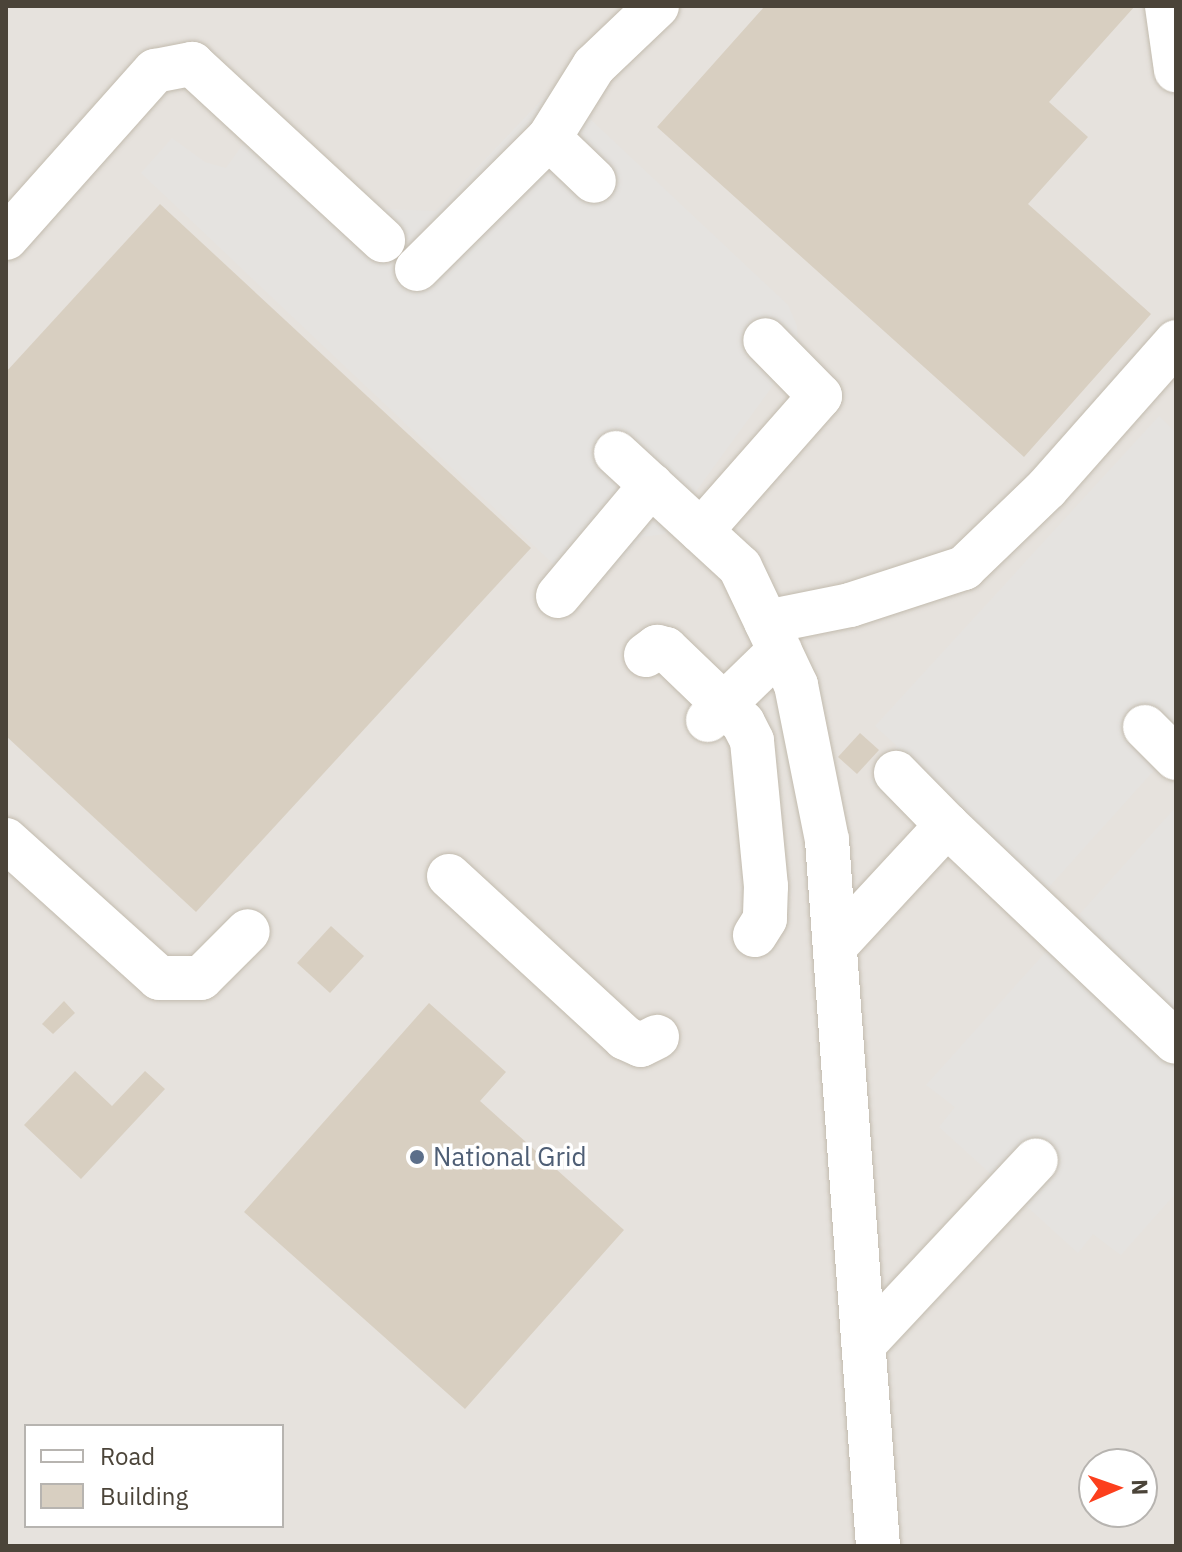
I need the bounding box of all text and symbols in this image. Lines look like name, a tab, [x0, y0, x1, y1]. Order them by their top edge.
place label: National Grid	[433, 1141, 587, 1173]
marker: National Grid	[408, 1148, 426, 1166]
legend	[24, 1424, 284, 1528]
text: Road	[100, 1440, 155, 1472]
north arrow	[1078, 1448, 1158, 1528]
text: N	[1126, 1479, 1155, 1496]
text: Building	[100, 1480, 188, 1512]

